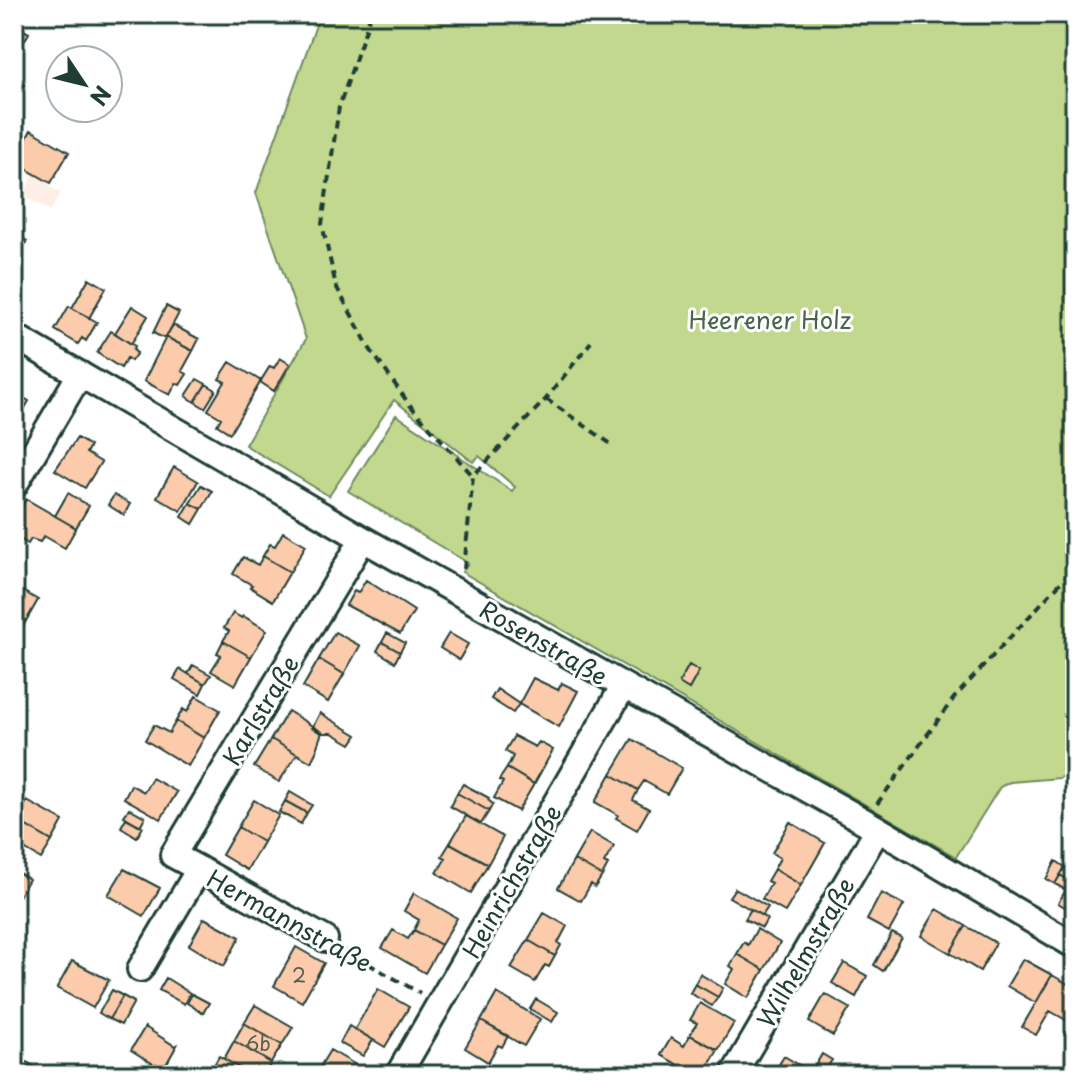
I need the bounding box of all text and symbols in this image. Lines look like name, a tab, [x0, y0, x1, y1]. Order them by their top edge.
north arrow	[44, 44, 124, 124]
text: N	[83, 80, 120, 113]
park label: Heerener Holz	[688, 301, 852, 337]
street label: Rosenstraße	[473, 591, 615, 693]
street label: Karlstraße	[213, 648, 307, 772]
street label: Heinrichstraße	[452, 798, 570, 964]
street label: Hermannstraße	[201, 860, 379, 980]
street label: Wilhelmstraße	[747, 870, 863, 1034]
house number: 2	[292, 960, 306, 990]
house number: 6b	[245, 1028, 271, 1058]

